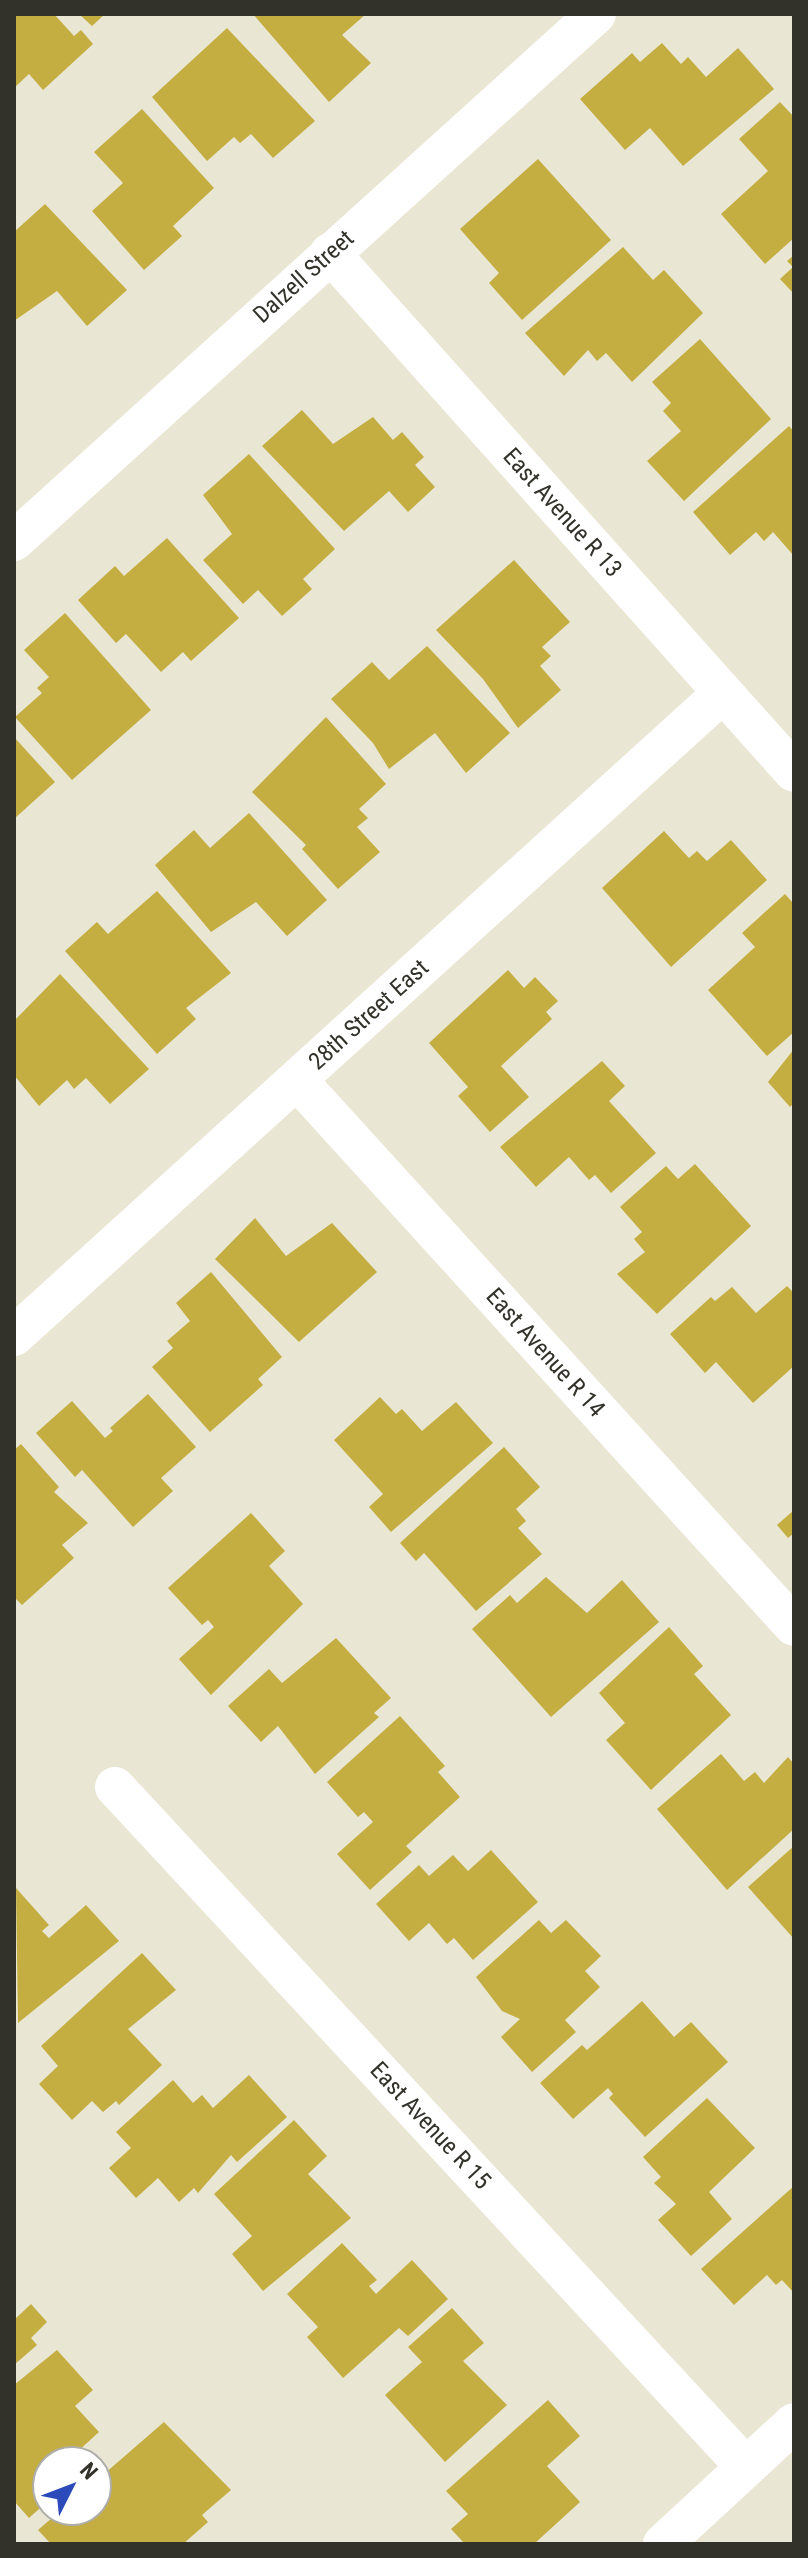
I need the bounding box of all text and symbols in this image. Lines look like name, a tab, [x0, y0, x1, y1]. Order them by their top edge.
street label: Dalzell Street	[248, 224, 360, 330]
street label: East Avenue R 13	[497, 443, 627, 583]
street label: 28th Street East	[303, 954, 435, 1076]
street label: East Avenue R 14	[480, 1283, 610, 1423]
street label: East Avenue R 15	[364, 2056, 496, 2196]
north arrow	[32, 2446, 112, 2526]
text: N	[75, 2458, 103, 2484]

